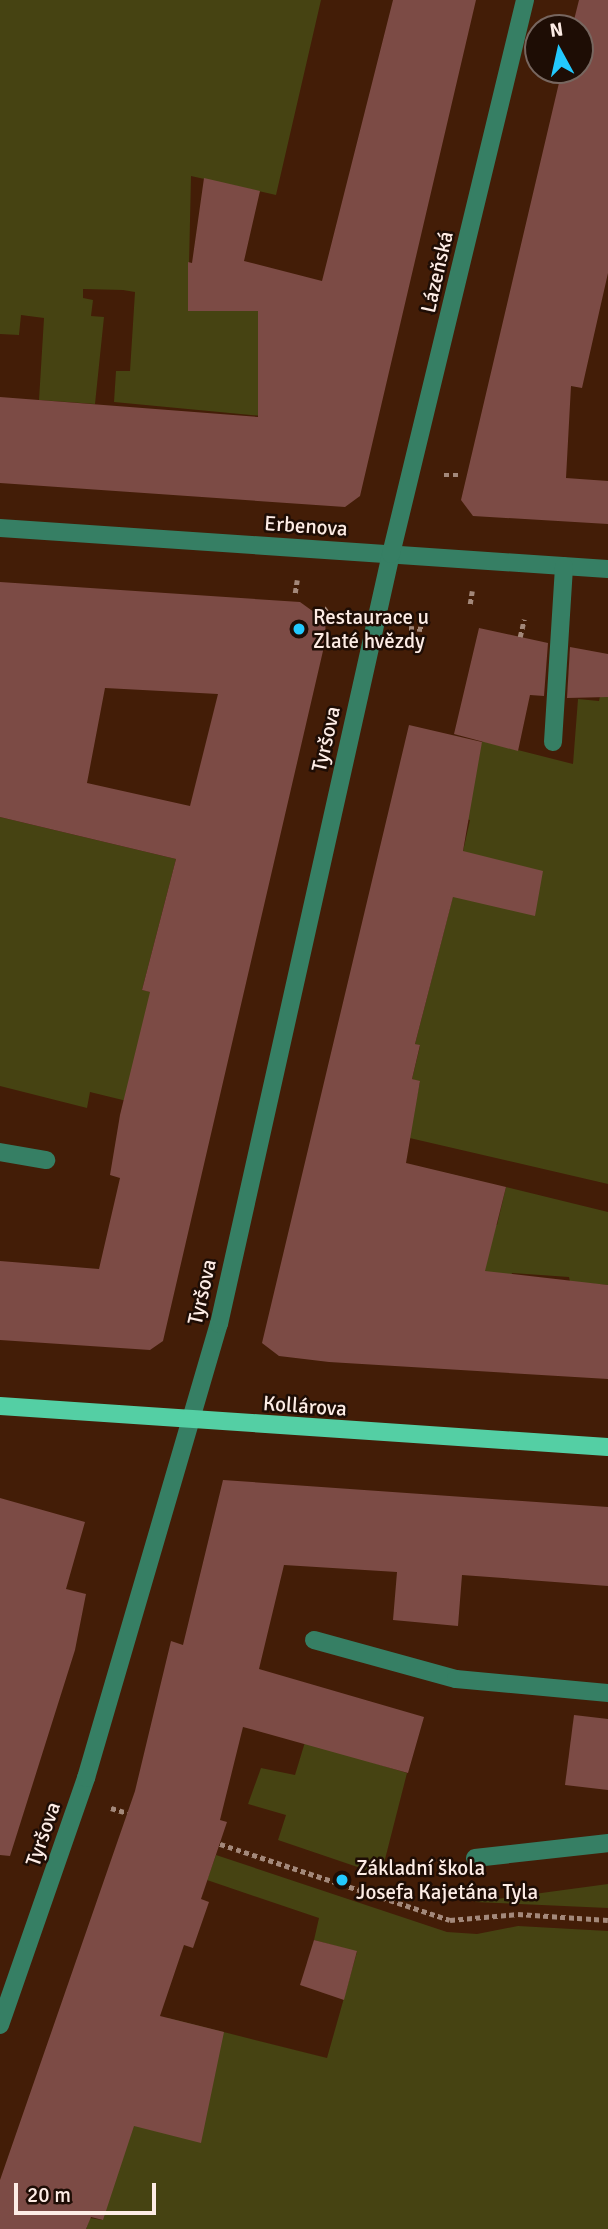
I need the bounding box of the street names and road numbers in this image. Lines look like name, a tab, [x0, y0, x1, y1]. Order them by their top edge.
street label: Lázeňská	[415, 229, 459, 315]
street label: Erbenova	[263, 511, 349, 541]
street label: Tyršova	[306, 704, 346, 774]
street label: Tyršova	[182, 1257, 222, 1327]
street label: Kollárova	[262, 1390, 348, 1422]
street label: Tyršova	[20, 1798, 66, 1870]

